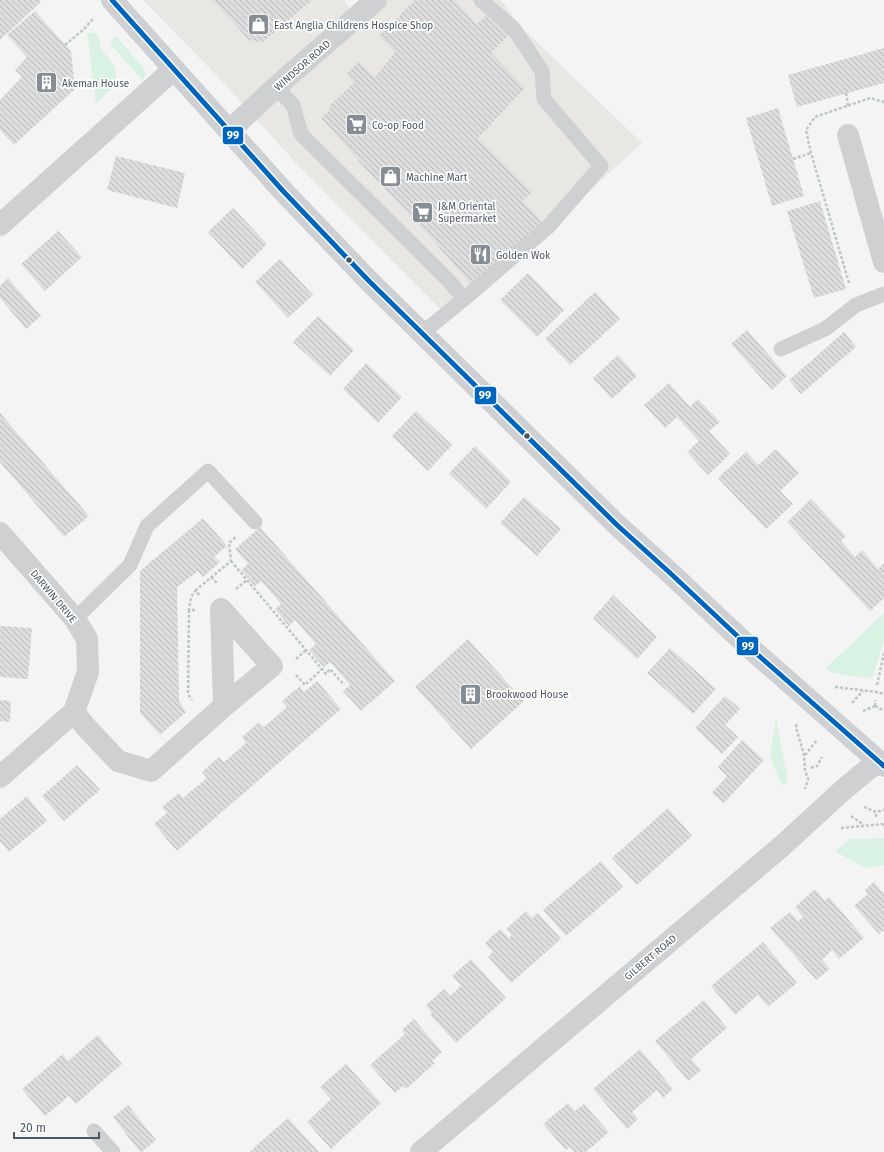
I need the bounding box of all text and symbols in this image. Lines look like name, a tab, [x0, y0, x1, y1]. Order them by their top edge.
shop icon: East Anglia Childrens Hospice Shop	[246, 12, 272, 38]
place label: East Anglia Childrens Hospice Shop	[274, 20, 433, 32]
street label: WINDSOR ROAD	[272, 38, 333, 93]
building icon: Akeman House	[33, 70, 59, 96]
place label: Akeman House	[62, 78, 129, 90]
supermarket icon: Co-op Food	[343, 112, 369, 138]
place label: Co-op Food	[372, 120, 424, 132]
line badge: 99	[222, 126, 244, 145]
text: 99	[227, 129, 239, 142]
shop icon: Machine Mart	[377, 164, 403, 190]
place label: Machine Mart	[406, 172, 468, 184]
supermarket icon: J&M Oriental Supermarket	[410, 199, 436, 225]
place label: J&M Oriental Supermarket	[438, 201, 497, 225]
restaurant icon: Golden Wok	[467, 242, 493, 268]
place label: Golden Wok	[496, 250, 551, 262]
unlabelled marker	[344, 255, 354, 265]
line badge: 99	[474, 386, 497, 405]
text: 99	[479, 389, 491, 402]
unlabelled marker	[522, 431, 532, 441]
street label: DARWIN DRIVE	[28, 568, 79, 625]
line badge: 99	[736, 636, 759, 656]
text: 99	[742, 640, 754, 653]
building icon: Brookwood House	[457, 681, 483, 707]
place label: Brookwood House	[486, 689, 569, 701]
street label: GILBERT ROAD	[622, 933, 679, 983]
scale bar	[14, 1114, 99, 1140]
text: 20 m	[20, 1121, 46, 1135]

